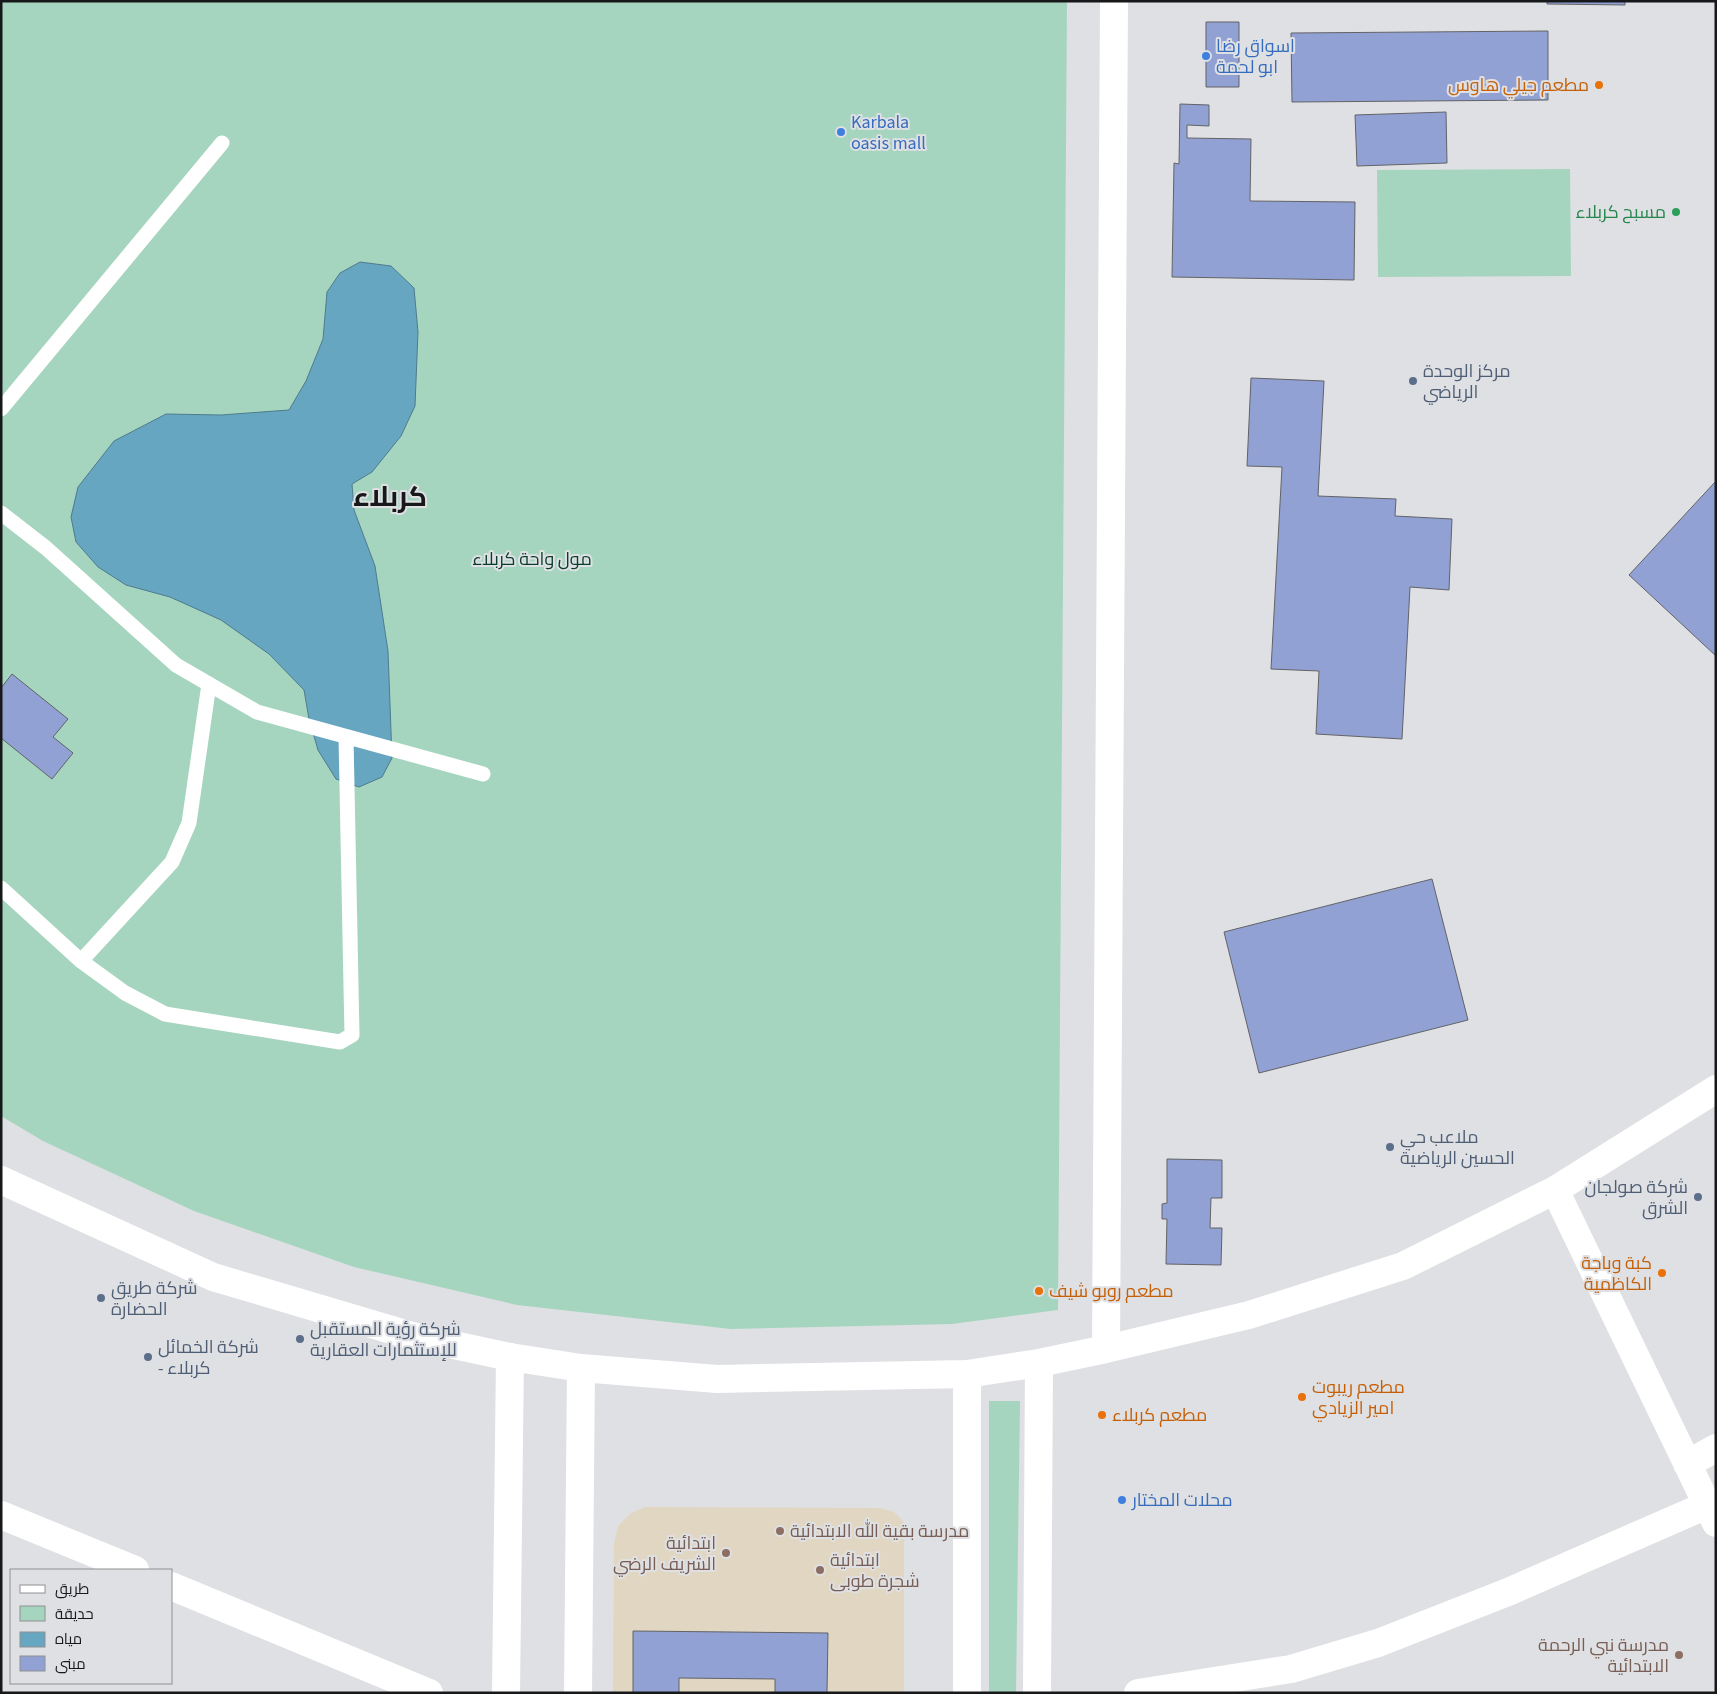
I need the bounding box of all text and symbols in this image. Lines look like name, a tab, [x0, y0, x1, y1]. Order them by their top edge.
place label: اسواق رضا ابو لحمة	[1216, 34, 1295, 80]
marker: اسواق رضا ابو لحمة	[1200, 50, 1212, 62]
place label: مطعم جيلي هاوس	[1448, 73, 1589, 99]
marker: مطعم جيلي هاوس	[1593, 79, 1605, 91]
place label: Karbala oasis mall	[851, 110, 926, 156]
marker: Karbala oasis mall	[835, 126, 847, 138]
place label: مسبح كربلاء	[1575, 200, 1666, 225]
marker: مسبح كربلاء	[1670, 206, 1682, 218]
place label: مركز الوحدة الرياضي	[1423, 359, 1511, 405]
marker: مركز الوحدة الرياضي	[1407, 375, 1419, 387]
district label: كربلاء	[353, 477, 427, 517]
park label: مول واحة كربلاء	[472, 547, 592, 572]
place label: ملاعب حي الحسين الرياضية	[1400, 1125, 1515, 1171]
marker: ملاعب حي الحسين الرياضية	[1384, 1141, 1396, 1153]
place label: شركة صولجان الشرق	[1585, 1175, 1688, 1221]
marker: شركة صولجان الشرق	[1692, 1191, 1704, 1203]
place label: كبة وباجة الكاظمية	[1581, 1251, 1652, 1297]
marker: كبة وباجة الكاظمية	[1656, 1267, 1668, 1279]
place label: شركة طريق الحضارة	[111, 1276, 197, 1322]
place label: مطعم روبو شيف	[1049, 1279, 1173, 1304]
marker: مطعم روبو شيف	[1033, 1285, 1045, 1297]
marker: شركة طريق الحضارة	[95, 1292, 107, 1304]
place label: شركة رؤية المستقبل للإستثمارات العقارية	[310, 1317, 461, 1363]
marker: شركة رؤية المستقبل للإستثمارات العقارية	[294, 1333, 306, 1345]
place label: شركة الخمائل - كربلاء	[158, 1335, 259, 1381]
marker: شركة الخمائل - كربلاء	[142, 1351, 154, 1363]
place label: مطعم ريبوت امير الزيادي	[1312, 1375, 1405, 1422]
marker: مطعم ريبوت امير الزيادي	[1296, 1391, 1308, 1403]
place label: مطعم كربلاء	[1112, 1403, 1207, 1428]
marker: مطعم كربلاء	[1096, 1409, 1108, 1421]
place label: محلات المختار	[1131, 1488, 1232, 1513]
marker: محلات المختار	[1116, 1494, 1128, 1506]
place label: مدرسة بقية الله الابتدائية	[790, 1519, 969, 1544]
marker: مدرسة بقية الله الابتدائية	[774, 1525, 786, 1537]
place label: ابتدائية الشريف الرضي	[613, 1531, 716, 1577]
marker: ابتدائية الشريف الرضي	[720, 1547, 732, 1559]
place label: ابتدائية شجرة طوبى	[830, 1548, 920, 1594]
marker: ابتدائية شجرة طوبى	[814, 1564, 826, 1576]
legend	[10, 1569, 172, 1684]
text: طريق	[55, 1579, 89, 1600]
text: حديقة	[55, 1604, 94, 1625]
text: مياه	[55, 1629, 82, 1650]
place label: مدرسة نبي الرحمة الابتدائية	[1538, 1633, 1669, 1679]
marker: مدرسة نبي الرحمة الابتدائية	[1673, 1649, 1685, 1661]
text: مبنى	[55, 1654, 86, 1675]

